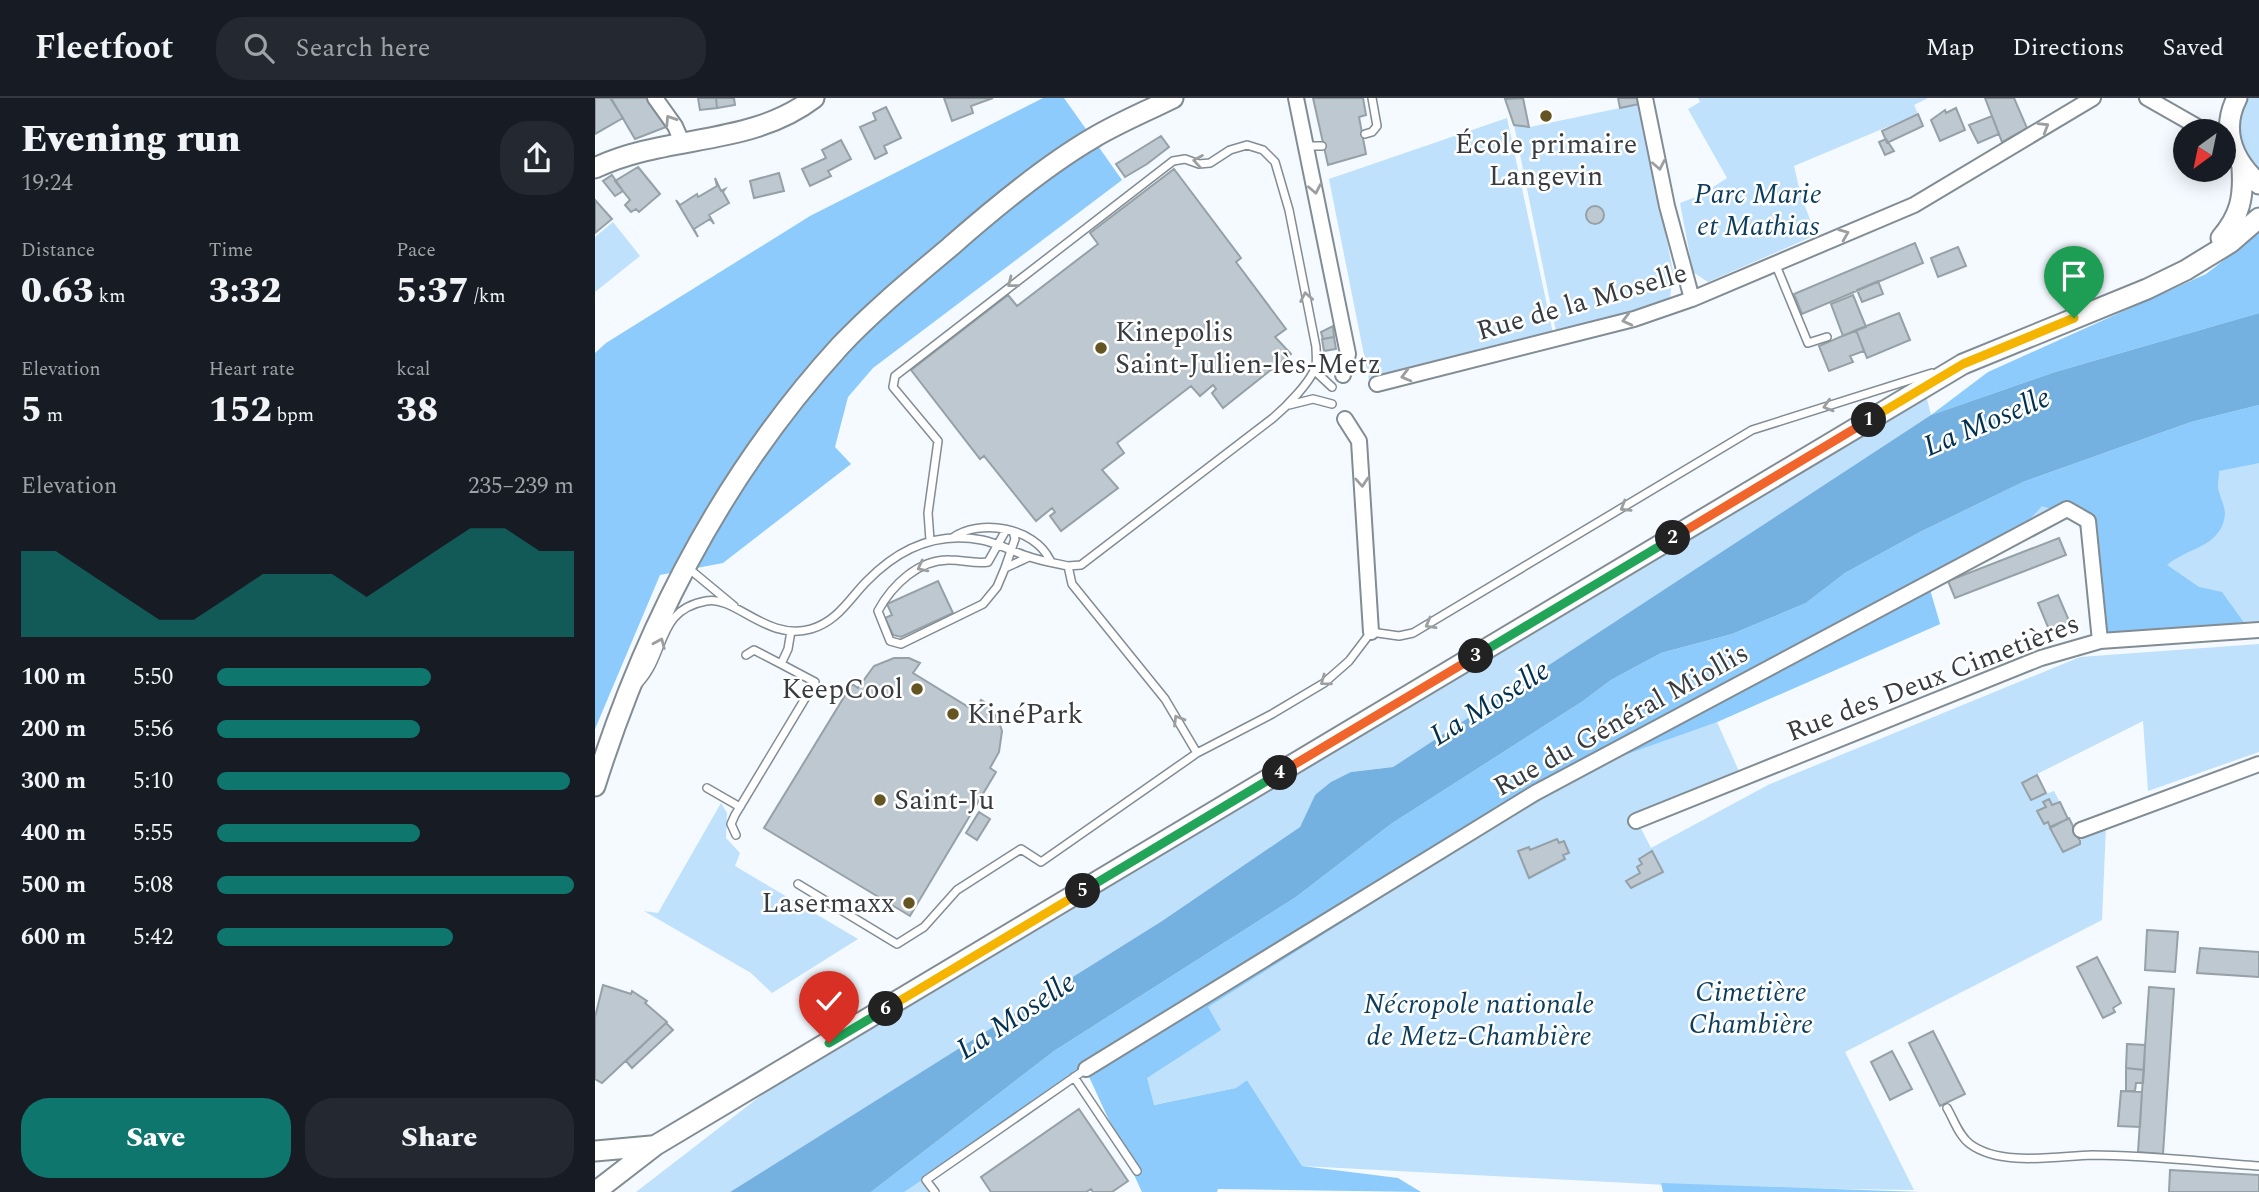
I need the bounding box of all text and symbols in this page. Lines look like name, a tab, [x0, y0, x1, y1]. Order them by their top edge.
search box	[216, 17, 706, 80]
text: Fleetfoot	[35, 23, 174, 73]
text: Search here	[296, 28, 430, 68]
icon: search	[240, 29, 278, 67]
text: Map	[1926, 30, 1974, 66]
text: Directions	[2012, 30, 2124, 66]
text: Saved	[2162, 30, 2224, 66]
marker: École primaire Langevin	[1538, 108, 1554, 124]
text: Evening run	[21, 111, 241, 169]
one-way arrow	[665, 114, 678, 127]
north arrow	[2173, 119, 2237, 182]
map controls	[2173, 119, 2236, 182]
button: share	[500, 121, 574, 195]
one-way arrow	[2037, 122, 2050, 135]
place label: École primaire Langevin	[1455, 123, 1637, 198]
one-way arrow	[1192, 154, 1204, 169]
one-way arrow	[1650, 159, 1665, 171]
text: 19:24	[21, 166, 73, 201]
park label: Parc Marie et Mathias	[1694, 173, 1822, 248]
one-way arrow	[1307, 183, 1322, 195]
one-way arrow	[1837, 228, 1849, 242]
text: Distance	[21, 236, 95, 265]
text: Time	[209, 236, 253, 265]
text: Pace	[396, 236, 436, 265]
pin	[2044, 246, 2104, 318]
street label: Rue de la Moselle	[1472, 251, 1692, 353]
icon: arrive	[2055, 257, 2093, 295]
text: 0.63	[21, 265, 94, 318]
text: 3:32	[209, 265, 281, 318]
text: 5:37	[396, 265, 469, 318]
one-way arrow	[1007, 275, 1020, 287]
text: km	[94, 282, 126, 311]
text: /km	[469, 282, 506, 311]
one-way arrow	[1300, 291, 1315, 303]
place label: Kinepolis Saint-Julien-lès-Metz	[1115, 311, 1381, 386]
one-way arrow	[1621, 312, 1633, 327]
marker: Kinepolis Saint-Julien-lès-Metz	[1093, 340, 1109, 356]
text: Elevation	[21, 355, 101, 384]
text: Heart rate	[209, 355, 295, 384]
text: kcal	[396, 355, 430, 384]
one-way arrow	[1400, 368, 1412, 383]
water label: La Moselle	[1916, 375, 2058, 469]
text: 5	[21, 384, 42, 437]
text: 152	[209, 384, 272, 437]
text: 38	[396, 384, 438, 437]
one-way arrow	[1822, 398, 1834, 413]
text: m	[42, 401, 63, 430]
text: bpm	[272, 401, 314, 430]
pin: 1	[1851, 402, 1887, 438]
text: 1	[1863, 405, 1874, 434]
text: Elevation	[21, 469, 117, 504]
text: 235–239 m	[468, 469, 574, 504]
one-way arrow	[1354, 477, 1369, 488]
one-way arrow	[1620, 498, 1633, 511]
pin: 2	[1655, 520, 1691, 556]
text: 2	[1667, 523, 1678, 552]
one-way arrow	[917, 559, 929, 572]
street label: Rue des Deux Cimetières	[1780, 602, 2086, 754]
one-way arrow	[1425, 615, 1437, 629]
street label: Rue du Général Miollis	[1485, 632, 1757, 808]
one-way arrow	[651, 638, 665, 650]
pin: 3	[1459, 638, 1493, 674]
text: 3	[1470, 641, 1481, 670]
water label: La Moselle	[1421, 648, 1559, 758]
text: 100 m	[21, 660, 86, 695]
text: 5:50	[133, 660, 173, 695]
place label: KeepCool	[782, 668, 903, 711]
one-way arrow	[1320, 672, 1333, 685]
marker: KeepCool	[909, 681, 925, 697]
place label: KinéPark	[967, 693, 1083, 736]
marker: KinéPark	[945, 706, 961, 722]
text: 200 m	[21, 712, 86, 747]
text: 5:56	[133, 712, 173, 747]
one-way arrow	[1173, 715, 1186, 728]
pin: 4	[1263, 756, 1297, 790]
text: 4	[1274, 758, 1285, 787]
text: 300 m	[21, 764, 86, 799]
text: 5:10	[133, 764, 173, 799]
place label: Saint-Ju	[894, 779, 994, 822]
marker: Saint-Ju	[872, 792, 888, 808]
text: 400 m	[21, 816, 86, 851]
text: 5:55	[133, 816, 173, 851]
text: 500 m	[21, 868, 86, 903]
text: 5:08	[133, 868, 173, 903]
pin: 5	[1065, 874, 1100, 908]
text: 5	[1077, 876, 1088, 905]
place label: Lasermaxx	[762, 882, 895, 925]
marker: Lasermaxx	[901, 895, 917, 911]
text: 600 m	[21, 920, 86, 955]
text: 5:42	[133, 920, 173, 955]
water label: La Moselle	[947, 960, 1085, 1072]
pin	[799, 971, 859, 1043]
park label: Cimetière Chambière	[1689, 971, 1813, 1046]
icon: check	[810, 982, 848, 1020]
park label: Nécropole nationale de Metz-Chambière	[1363, 983, 1595, 1058]
pin: 6	[869, 992, 903, 1026]
text: 6	[880, 994, 891, 1023]
button: Save	[21, 1098, 291, 1178]
button: Share	[305, 1098, 574, 1178]

